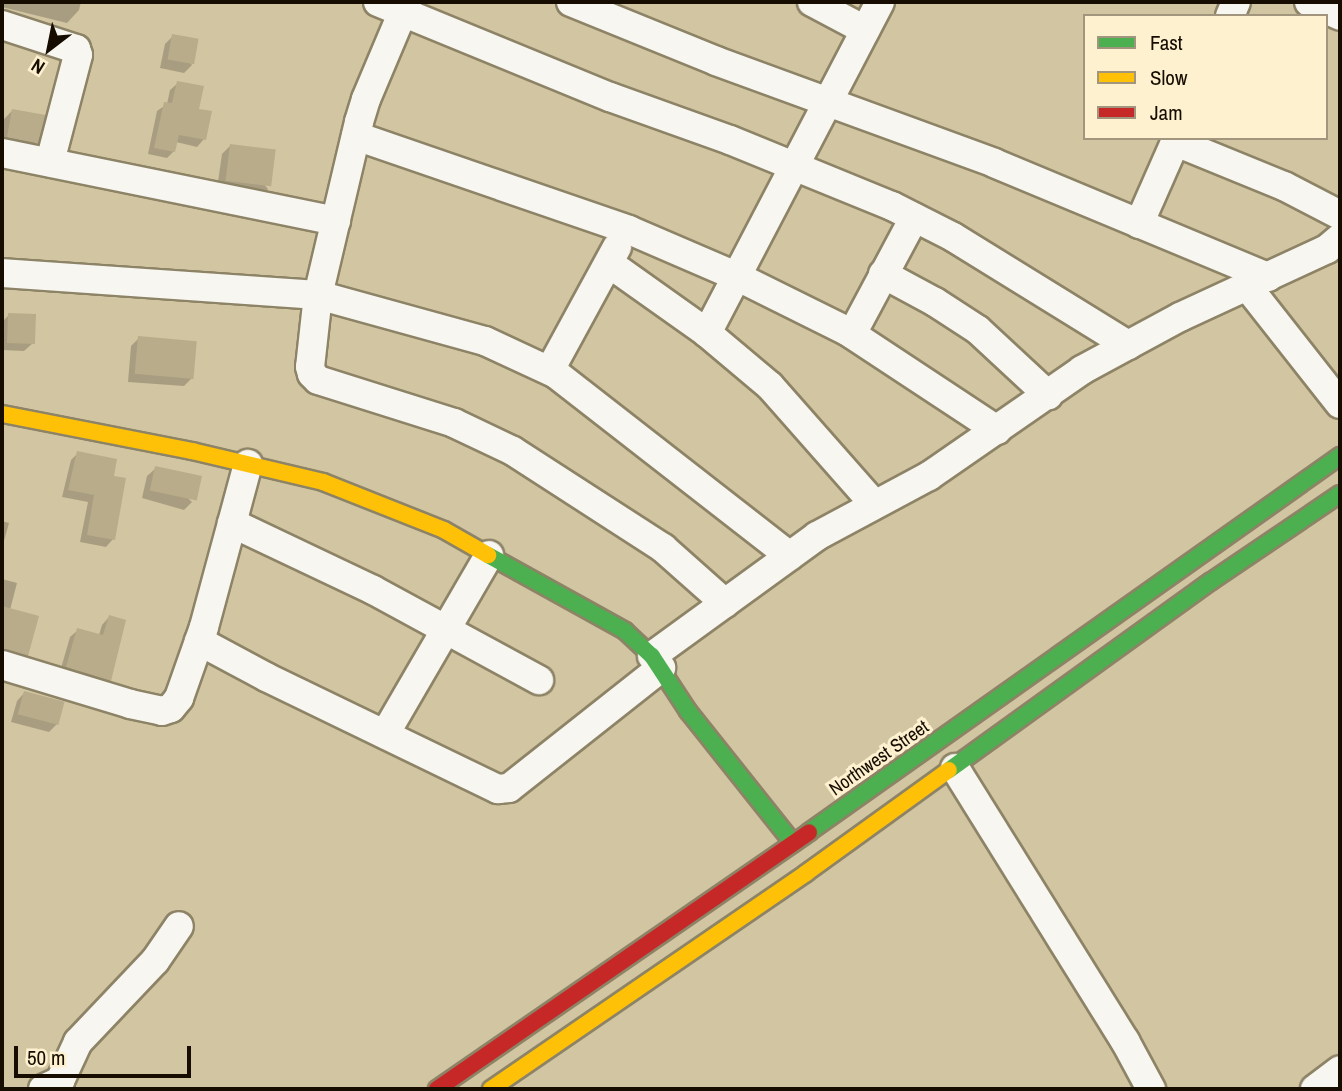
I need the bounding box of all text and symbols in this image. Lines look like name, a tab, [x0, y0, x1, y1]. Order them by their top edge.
north arrow	[14, 14, 84, 84]
legend	[1083, 14, 1328, 140]
text: Fast	[1150, 28, 1183, 57]
text: N	[26, 53, 50, 81]
text: Slow	[1150, 63, 1187, 92]
text: Jam	[1150, 98, 1183, 127]
street label: Northwest Street	[825, 715, 933, 801]
scale bar	[18, 1032, 194, 1076]
text: 50 m	[27, 1043, 65, 1072]

